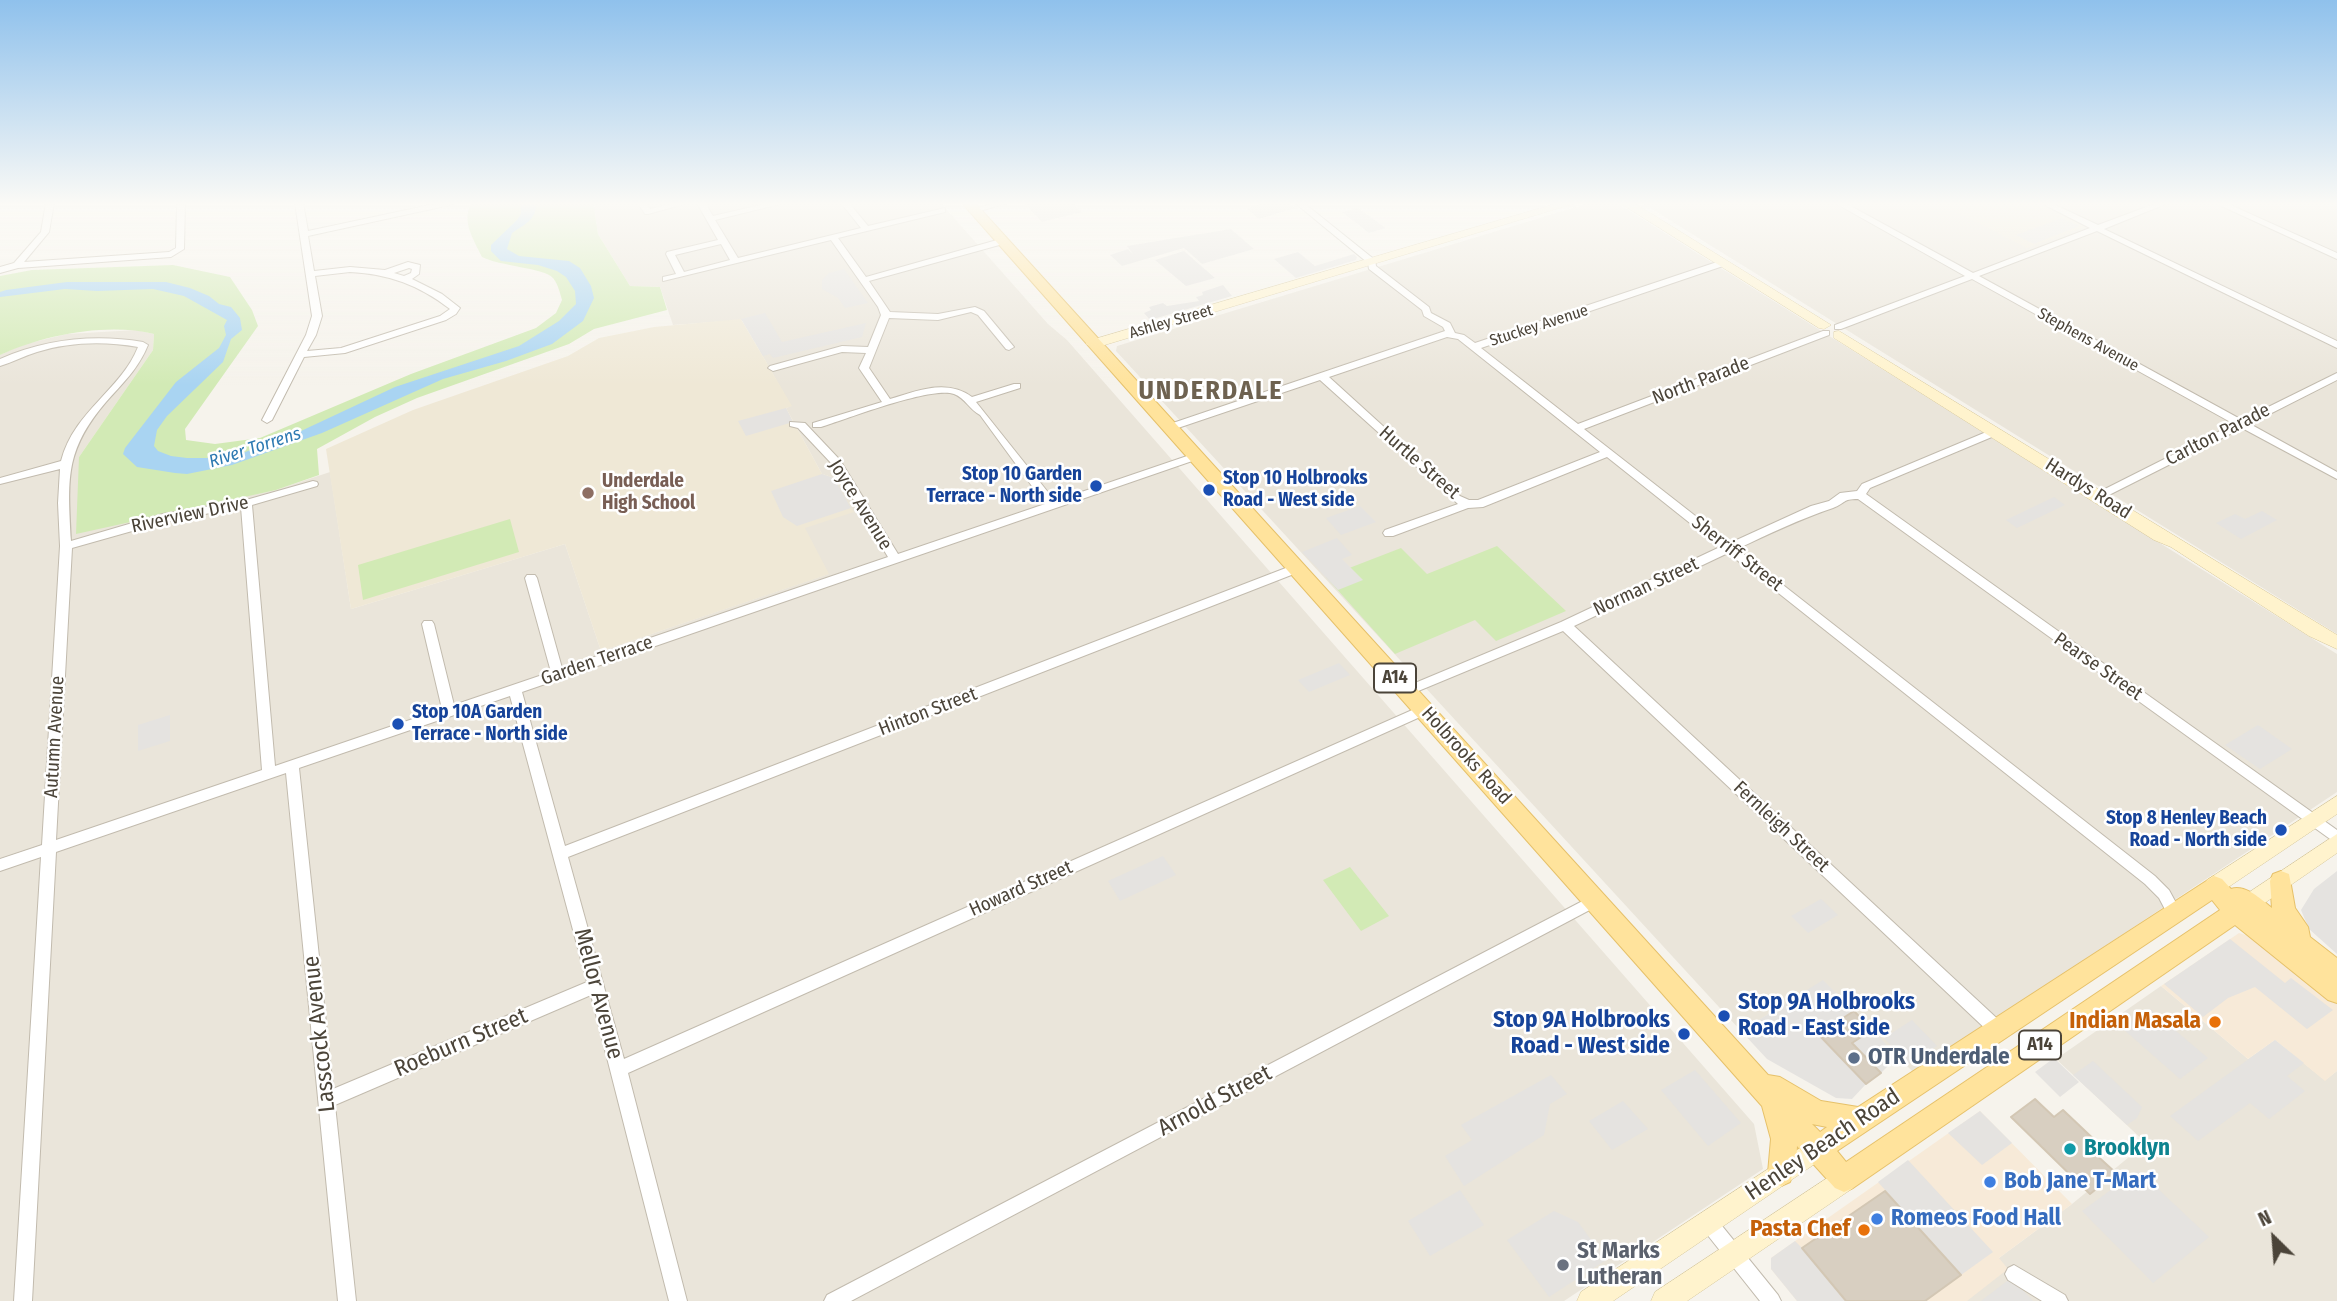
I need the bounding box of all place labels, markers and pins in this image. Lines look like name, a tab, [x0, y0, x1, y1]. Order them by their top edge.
place label: Stop 10 Garden Terrace - North side	[926, 464, 1082, 508]
place label: Stop 10 Holbrooks Road - West side	[1223, 468, 1368, 512]
place label: Underdale High School	[602, 471, 695, 515]
marker: Stop 10 Garden Terrace - North side	[1088, 478, 1104, 494]
marker: Stop 10 Holbrooks Road - West side	[1201, 482, 1217, 498]
marker: Underdale High School	[580, 485, 596, 501]
place label: Stop 10A Garden Terrace - North side	[412, 702, 568, 746]
marker: Stop 10A Garden Terrace - North side	[390, 716, 406, 732]
place label: Stop 8 Henley Beach Road - North side	[2106, 808, 2267, 852]
marker: Stop 8 Henley Beach Road - North side	[2273, 822, 2289, 838]
place label: Stop 9A Holbrooks Road - East side	[1738, 989, 1915, 1043]
place label: Stop 9A Holbrooks Road - West side	[1493, 1007, 1670, 1061]
marker: Stop 9A Holbrooks Road - East side	[1716, 1008, 1732, 1024]
place label: Indian Masala	[2069, 1008, 2201, 1036]
marker: Indian Masala	[2207, 1014, 2223, 1030]
marker: Stop 9A Holbrooks Road - West side	[1676, 1026, 1692, 1042]
place label: OTR Underdale	[1868, 1044, 2010, 1072]
marker: OTR Underdale	[1846, 1050, 1862, 1066]
place label: Brooklyn	[2084, 1135, 2170, 1163]
marker: Brooklyn	[2062, 1141, 2078, 1157]
place label: Bob Jane T-Mart	[2004, 1168, 2156, 1196]
marker: Bob Jane T-Mart	[1982, 1174, 1998, 1190]
place label: Romeos Food Hall	[1891, 1205, 2061, 1233]
marker: Romeos Food Hall	[1869, 1211, 1885, 1227]
place label: Pasta Chef	[1750, 1216, 1850, 1244]
marker: Pasta Chef	[1856, 1222, 1872, 1238]
place label: St Marks Lutheran	[1577, 1238, 1662, 1292]
marker: St Marks Lutheran	[1555, 1257, 1571, 1273]

